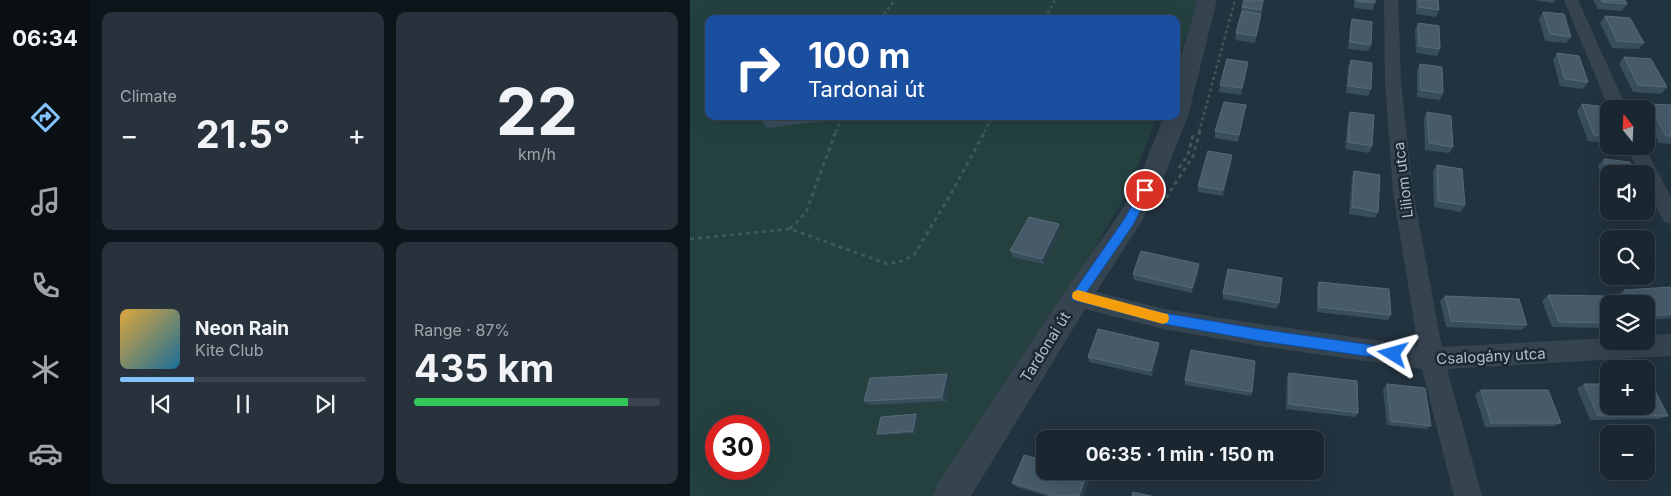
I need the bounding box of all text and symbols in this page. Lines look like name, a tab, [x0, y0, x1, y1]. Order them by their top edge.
text: 06:34	[12, 25, 78, 51]
text: 100 m	[808, 34, 911, 76]
icon: right	[725, 35, 790, 100]
text: 22	[496, 72, 578, 151]
text: Tardonai út	[808, 76, 925, 102]
text: Climate	[120, 86, 177, 106]
icon: directions	[28, 100, 63, 135]
north arrow	[1600, 100, 1655, 155]
map controls	[1600, 100, 1655, 480]
text: 21.5°	[196, 111, 290, 157]
text: −	[120, 118, 139, 152]
text: +	[347, 118, 366, 152]
street label: Liliom utca	[1389, 141, 1417, 219]
text: km/h	[518, 144, 556, 164]
button: sound	[1600, 165, 1655, 220]
pin	[1124, 169, 1166, 211]
icon: arrive	[1131, 176, 1159, 204]
icon: music	[28, 184, 63, 219]
button: search	[1600, 230, 1655, 285]
icon: phone	[28, 268, 63, 303]
button: layers	[1600, 295, 1655, 350]
street label: Tardonai út	[1016, 308, 1074, 386]
text: Neon Rain	[195, 317, 289, 340]
text: Range · 87%	[414, 320, 510, 340]
position arrow	[1366, 327, 1418, 379]
text: Kite Club	[195, 340, 264, 360]
street label: Csalogány utca	[1436, 344, 1546, 368]
text: 435 km	[414, 345, 554, 391]
icon: climate	[28, 352, 63, 387]
button: +	[1600, 360, 1655, 415]
icon: previous	[147, 390, 175, 418]
icon: pause	[229, 390, 257, 418]
icon: next	[311, 390, 339, 418]
speed limit sign: 30	[705, 415, 770, 480]
button: −	[1600, 425, 1655, 480]
icon: car	[28, 436, 63, 471]
text: 06:35 · 1 min · 150 m	[1086, 443, 1274, 466]

